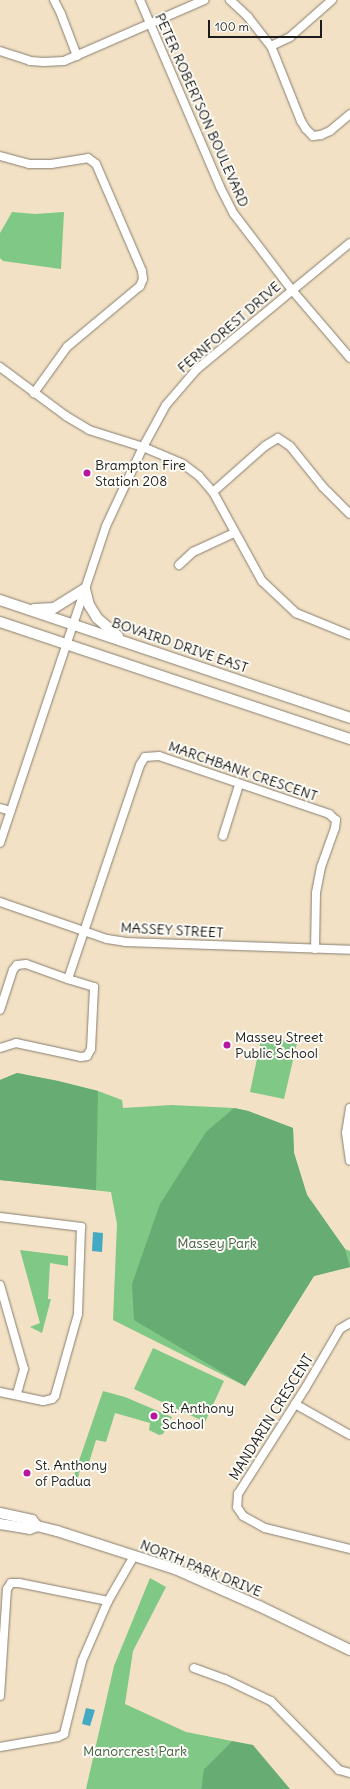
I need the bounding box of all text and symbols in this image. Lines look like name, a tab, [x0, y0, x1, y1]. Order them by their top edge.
street label: PETER ROBERTSON BOULEVARD	[151, 10, 253, 210]
scale bar	[210, 12, 324, 38]
text: 100 m	[215, 19, 249, 34]
street label: FERNFOREST DRIVE	[174, 278, 284, 376]
place label: Brampton Fire Station 208	[95, 457, 186, 490]
marker: Brampton Fire Station 208	[82, 468, 92, 478]
street label: BOVAIRD DRIVE EAST	[110, 614, 250, 676]
street label: MARCHBANK CRESCENT	[166, 738, 320, 804]
street label: MASSEY STREET	[120, 919, 224, 941]
place label: Massey Street Public School	[235, 1029, 323, 1062]
marker: Massey Street Public School	[222, 1040, 232, 1050]
park label: Massey Park	[177, 1235, 257, 1251]
street label: MANDARIN CRESCENT	[225, 1351, 317, 1483]
place label: St. Anthony School	[162, 1400, 234, 1432]
marker: St. Anthony School	[149, 1411, 159, 1421]
place label: St. Anthony of Padua	[35, 1457, 107, 1490]
marker: St. Anthony of Padua	[22, 1468, 32, 1478]
street label: NORTH PARK DRIVE	[138, 1536, 264, 1600]
park label: Manorcrest Park	[83, 1743, 187, 1759]

